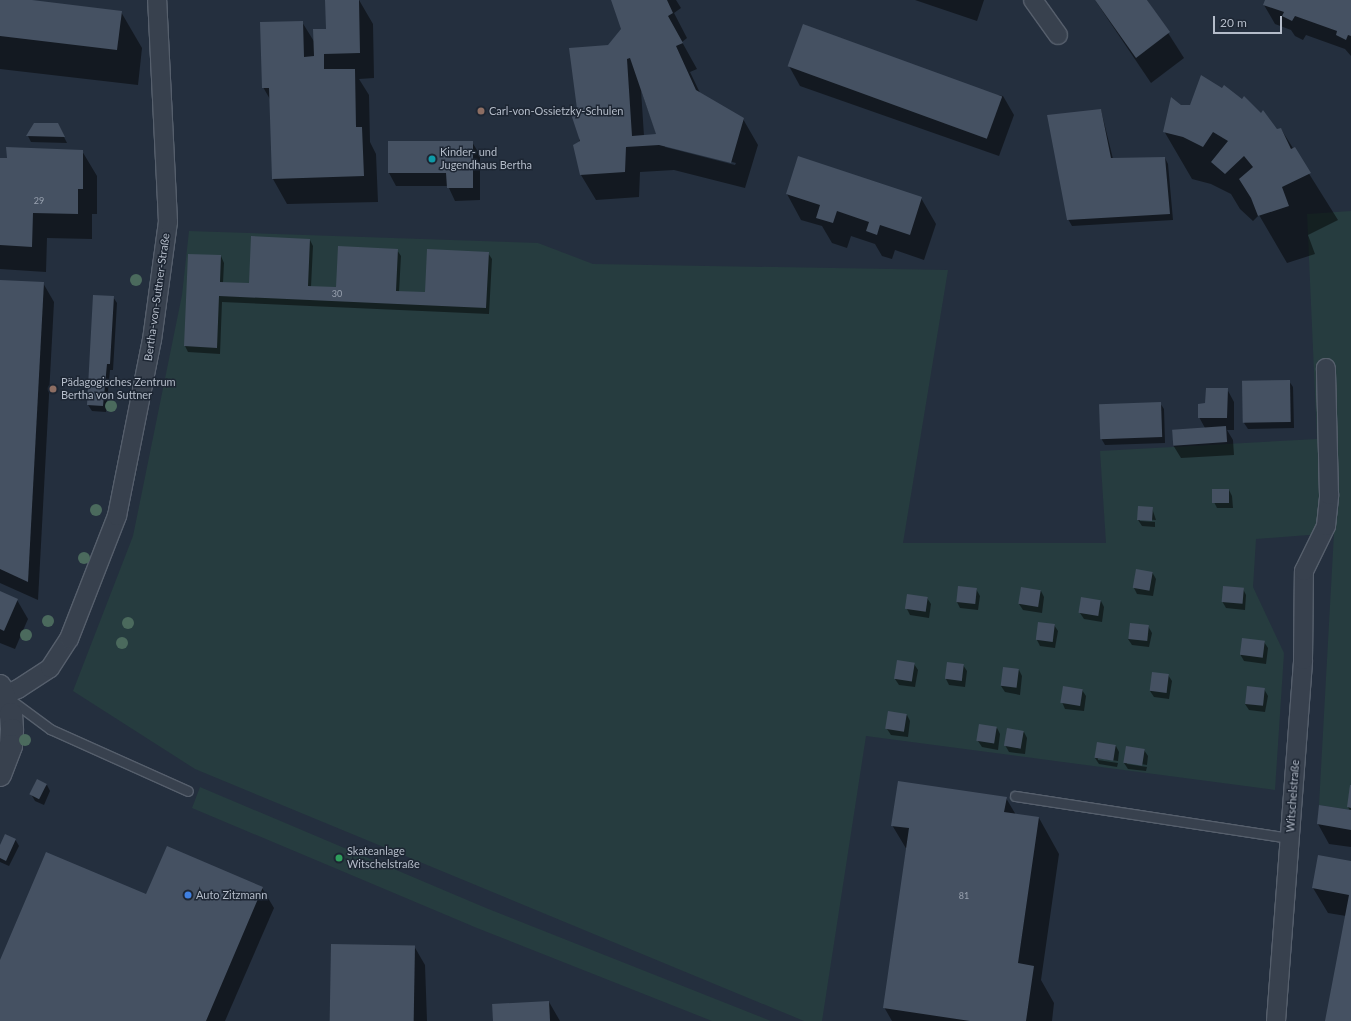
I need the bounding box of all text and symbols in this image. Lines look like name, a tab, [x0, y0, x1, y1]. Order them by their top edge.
scale bar	[1215, 8, 1284, 34]
text: 20 m	[1220, 15, 1247, 30]
place label: Carl-von-Ossietzky-Schulen	[489, 104, 623, 118]
marker: Carl-von-Ossietzky-Schulen	[476, 106, 486, 116]
place label: Kinder- und Jugendhaus Bertha	[440, 146, 532, 172]
marker: Kinder- und Jugendhaus Bertha	[427, 154, 437, 164]
house number: 29	[34, 196, 44, 206]
street label: Bertha-von-Suttner-Straße	[141, 232, 173, 362]
house number: 30	[332, 289, 342, 299]
place label: Pädagogisches Zentrum Bertha von Suttner	[61, 376, 176, 402]
marker: Pädagogisches Zentrum Bertha von Suttner	[48, 384, 58, 394]
street label: Witschelstraße	[1284, 759, 1302, 833]
place label: Skateanlage Witschelstraße	[347, 845, 420, 871]
marker: Skateanlage Witschelstraße	[334, 853, 344, 863]
place label: Auto Zitzmann	[196, 888, 267, 902]
marker: Auto Zitzmann	[183, 890, 193, 900]
house number: 81	[959, 891, 969, 901]

